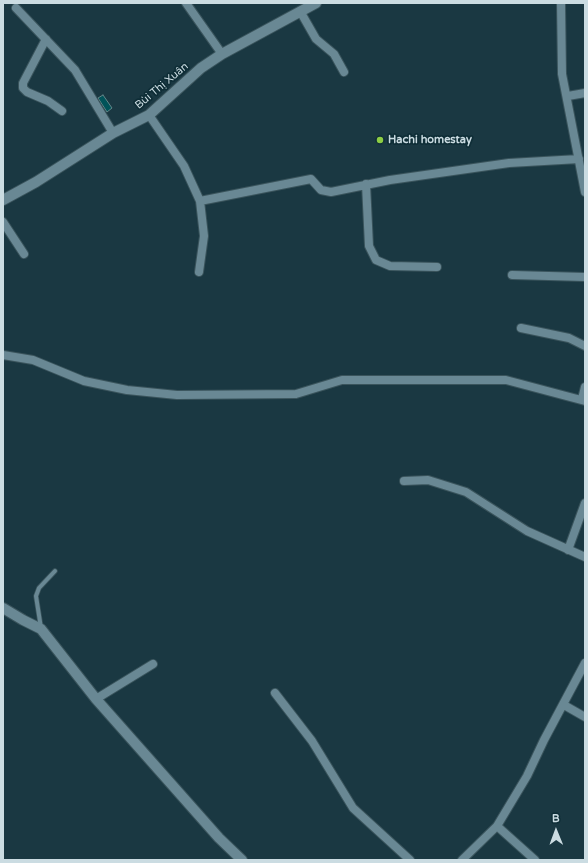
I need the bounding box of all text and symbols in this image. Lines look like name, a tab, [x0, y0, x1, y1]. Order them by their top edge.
street label: Bùi Thị Xuân	[133, 60, 191, 112]
place label: Hachi homestay	[388, 133, 472, 147]
marker: Hachi homestay	[375, 135, 385, 145]
north arrow	[536, 811, 576, 851]
text: B	[552, 812, 560, 825]

